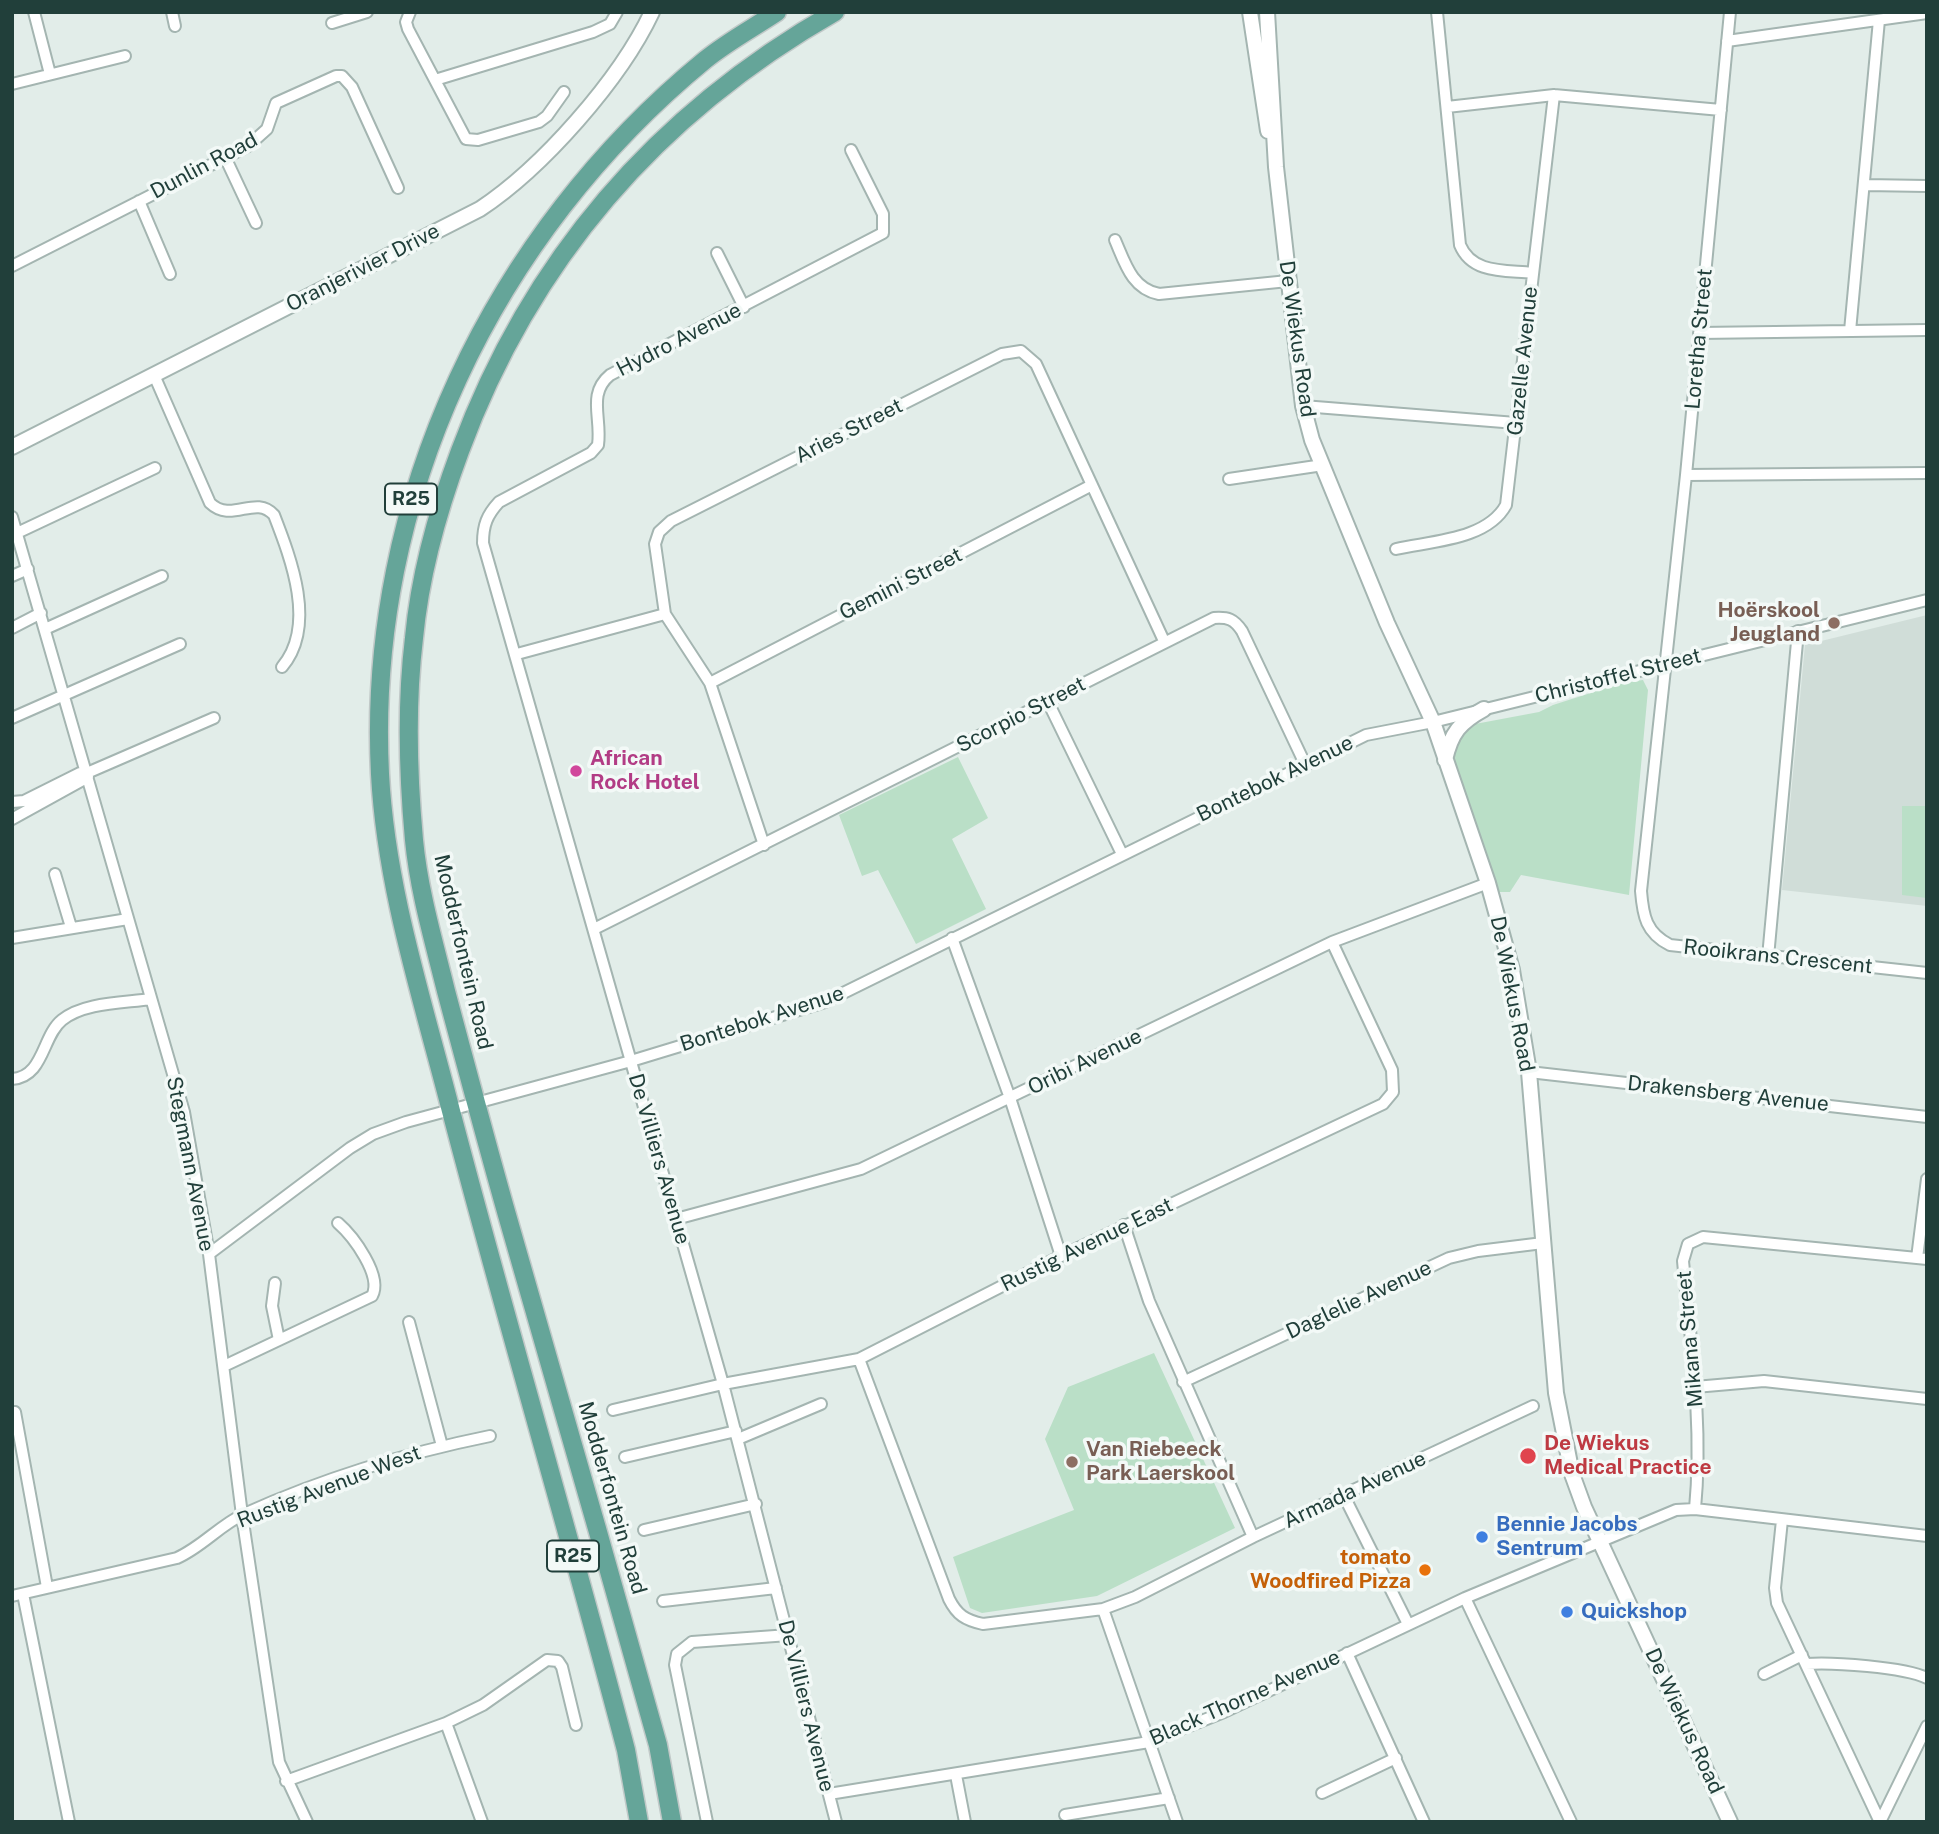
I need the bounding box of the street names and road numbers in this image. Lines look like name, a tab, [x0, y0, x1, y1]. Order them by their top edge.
street label: Dunlin Road	[146, 127, 262, 205]
street label: Oranjerivier Drive	[282, 218, 444, 318]
street label: De Wiekus Road	[1274, 259, 1320, 419]
street label: Loretha Street	[1680, 268, 1718, 410]
street label: Gazelle Avenue	[1503, 285, 1543, 437]
street label: Hydro Avenue	[612, 298, 746, 382]
street label: Aries Street	[791, 393, 907, 469]
road number: R25	[385, 484, 437, 514]
street label: Gemini Street	[835, 542, 967, 626]
street label: Christoffel Street	[1532, 643, 1704, 709]
street label: Scorpio Street	[952, 672, 1090, 758]
street label: Bontebok Avenue	[1193, 730, 1357, 828]
street label: Modderfontein Road	[428, 852, 498, 1052]
street label: De Wiekus Road	[1485, 914, 1539, 1074]
street label: Rooikrans Crescent	[1682, 935, 1874, 979]
street label: Bontebok Avenue	[677, 981, 847, 1057]
street label: Oribi Avenue	[1024, 1024, 1146, 1100]
street label: De Villiers Avenue	[623, 1071, 695, 1247]
street label: Drakensberg Avenue	[1626, 1071, 1830, 1117]
street label: Stegmann Avenue	[161, 1074, 219, 1254]
street label: Rustig Avenue East	[997, 1192, 1177, 1298]
street label: Daglelie Avenue	[1282, 1255, 1436, 1345]
street label: Mikana Street	[1671, 1270, 1709, 1408]
street label: Modderfontein Road	[572, 1399, 652, 1597]
street label: Rustig Avenue West	[234, 1440, 424, 1534]
street label: Armada Avenue	[1280, 1446, 1430, 1534]
road number: R25	[547, 1540, 599, 1572]
street label: De Villiers Avenue	[772, 1617, 840, 1795]
street label: De Wiekus Road	[1639, 1644, 1729, 1798]
street label: Black Thorne Avenue	[1146, 1645, 1344, 1751]

